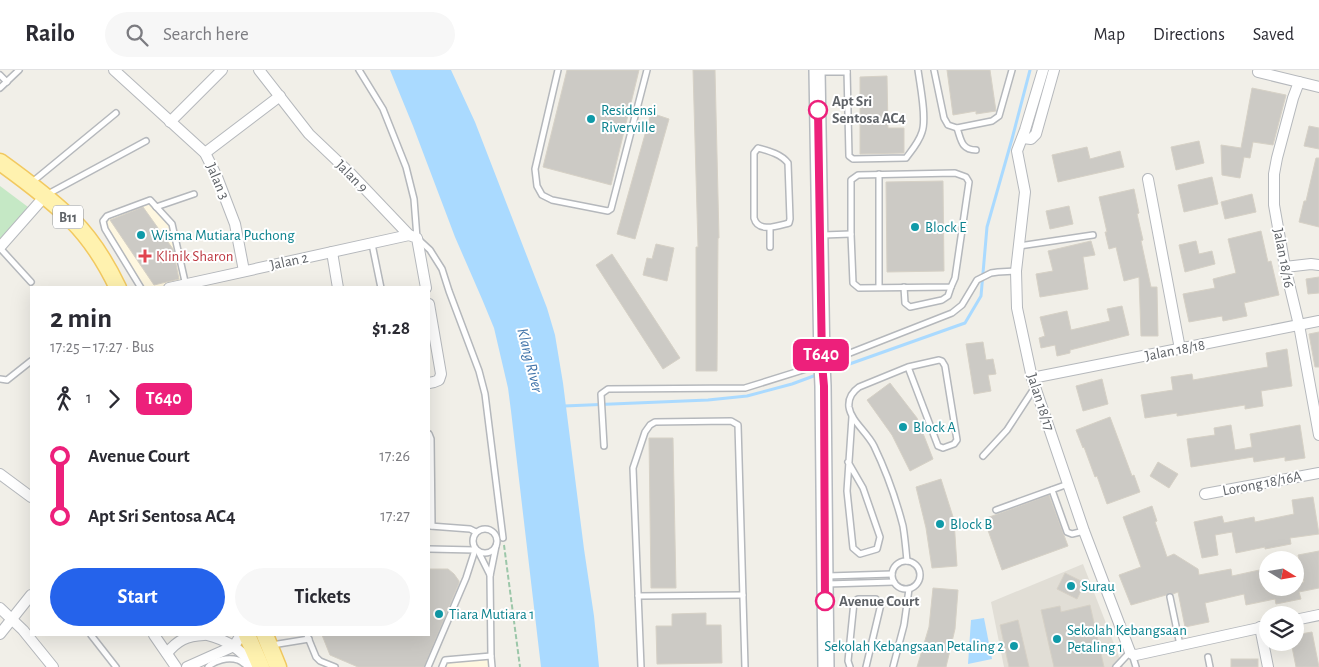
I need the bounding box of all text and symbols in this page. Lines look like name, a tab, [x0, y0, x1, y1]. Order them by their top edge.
search box	[105, 12, 455, 57]
icon: search	[123, 21, 151, 49]
text: Railo	[25, 22, 75, 46]
text: Search here	[163, 25, 249, 44]
text: Map	[1094, 26, 1125, 44]
text: Directions	[1153, 26, 1225, 44]
text: Saved	[1253, 26, 1294, 44]
place label: Apt Sri Sentosa AC4	[832, 94, 906, 126]
marker: Apt Sri Sentosa AC4	[808, 100, 828, 120]
place label: Residensi Riverville	[601, 103, 657, 135]
marker: Residensi Riverville	[585, 113, 597, 125]
street label: Jalan 9	[333, 157, 371, 195]
street label: Jalan 3	[203, 161, 232, 202]
road number: B11	[53, 206, 83, 228]
place label: Block E	[925, 220, 966, 235]
marker: Block E	[909, 221, 921, 233]
street label: Jalan 18/16	[1270, 227, 1297, 289]
place label: Wisma Mutiara Puchong	[151, 228, 295, 243]
marker: Wisma Mutiara Puchong	[135, 229, 147, 241]
marker: Klinik Sharon	[138, 249, 152, 263]
place label: Klinik Sharon	[156, 249, 234, 264]
street label: Jalan 2	[269, 250, 310, 273]
text: 2 min	[50, 305, 112, 333]
text: $1.28	[372, 319, 410, 338]
water label: Klang River	[514, 326, 546, 395]
street label: Jalan 18/18	[1144, 337, 1206, 364]
text: 17:25 – 17:27 · Bus	[50, 339, 154, 355]
line badge: T640	[786, 339, 856, 371]
text: T640	[803, 346, 839, 364]
street label: Jalan 18/17	[1024, 371, 1057, 433]
icon: walk	[50, 385, 78, 413]
icon: forward	[100, 385, 128, 413]
text: 1	[86, 390, 92, 406]
text: T640	[146, 390, 182, 408]
place label: Block A	[913, 420, 956, 435]
marker: Block A	[897, 421, 909, 433]
text: Avenue Court	[88, 447, 190, 466]
text: 17:26	[379, 448, 410, 464]
street label: Lorong 18/16A	[1221, 468, 1303, 499]
text: Apt Sri Sentosa AC4	[88, 507, 235, 526]
text: 17:27	[380, 508, 410, 524]
place label: Block B	[950, 517, 992, 532]
marker: Block B	[934, 518, 946, 530]
north arrow	[1259, 551, 1304, 596]
map controls	[1259, 551, 1304, 651]
button: Start	[50, 568, 225, 626]
button: Tickets	[235, 568, 410, 626]
place label: Surau	[1081, 579, 1115, 594]
marker: Surau	[1065, 580, 1077, 592]
marker: Avenue Court	[815, 591, 835, 611]
place label: Avenue Court	[839, 594, 919, 609]
button: layers	[1259, 606, 1304, 651]
place label: Tiara Mutiara 1	[449, 607, 535, 622]
marker: Tiara Mutiara 1	[433, 608, 445, 620]
place label: Sekolah Kebangsaan Petaling 1	[1067, 623, 1187, 655]
marker: Sekolah Kebangsaan Petaling 1	[1051, 633, 1063, 645]
place label: Sekolah Kebangsaan Petaling 2	[824, 639, 1004, 654]
marker: Sekolah Kebangsaan Petaling 2	[1008, 640, 1020, 652]

